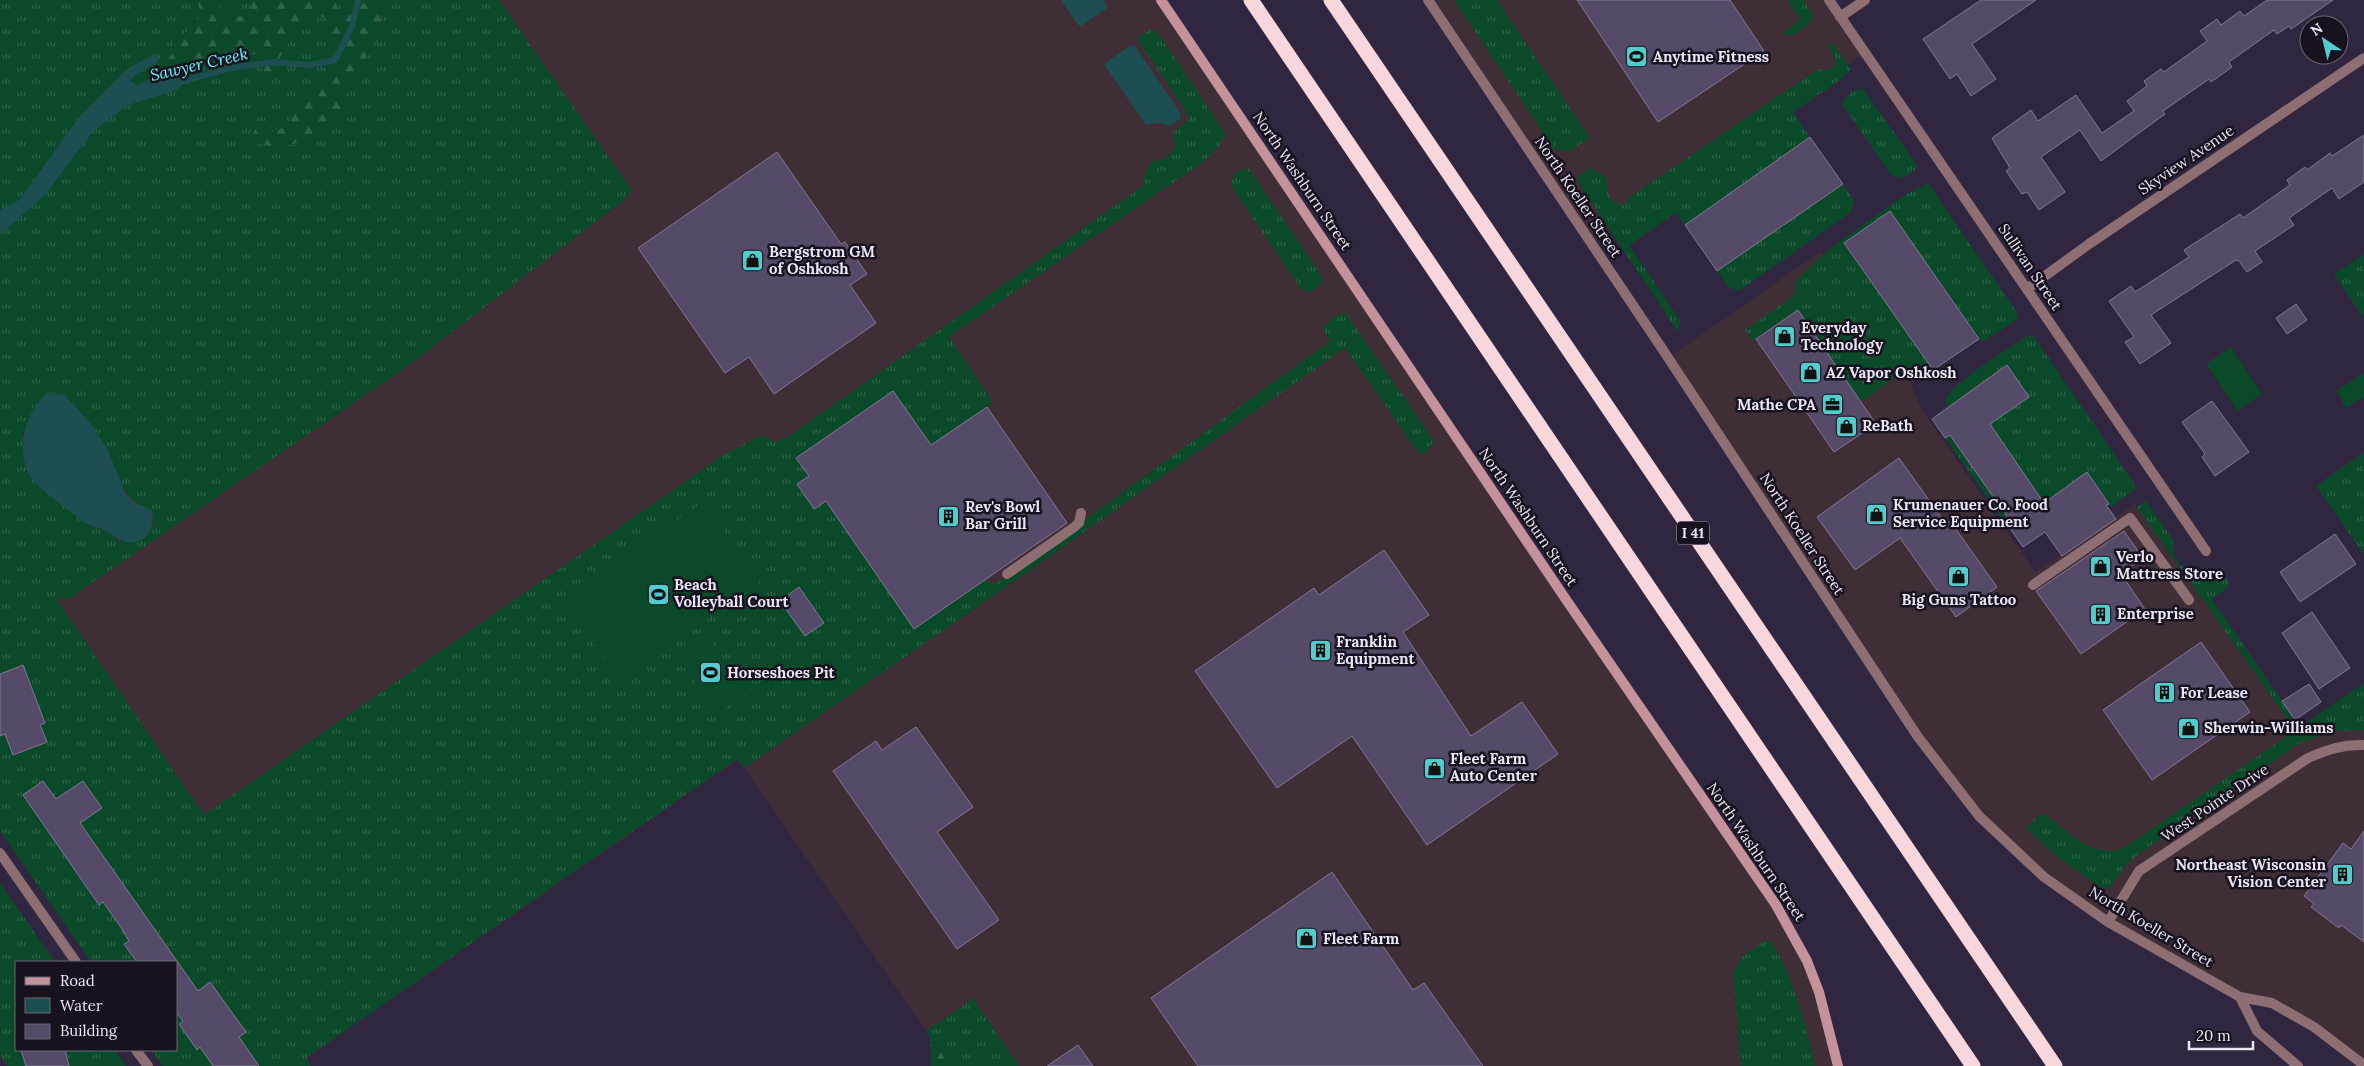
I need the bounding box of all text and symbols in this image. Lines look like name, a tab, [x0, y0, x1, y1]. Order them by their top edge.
north arrow	[2299, 15, 2349, 65]
text: N	[2307, 19, 2326, 40]
water label: Sawyer Creek	[148, 43, 250, 85]
sports icon: Anytime Fitness	[1625, 45, 1649, 69]
place label: Anytime Fitness	[1653, 47, 1769, 66]
street label: North Washburn Street	[1249, 108, 1356, 254]
street label: Skyview Avenue	[2134, 121, 2237, 199]
street label: North Koeller Street	[1531, 133, 1626, 261]
street label: Sullivan Street	[1994, 220, 2066, 314]
place label: Bergstrom GM of Oshkosh	[769, 242, 875, 278]
shop icon: Bergstrom GM of Oshkosh	[741, 249, 765, 273]
place label: Everyday Technology	[1801, 318, 1884, 354]
shop icon: Everyday Technology	[1773, 325, 1797, 349]
shop icon: AZ Vapor Oshkosh	[1798, 361, 1822, 385]
place label: AZ Vapor Oshkosh	[1826, 363, 1957, 382]
office icon: Mathe CPA	[1820, 393, 1844, 417]
place label: Mathe CPA	[1737, 395, 1816, 414]
shop icon: ReBath	[1834, 414, 1858, 438]
place label: ReBath	[1862, 416, 1914, 435]
street label: North Washburn Street	[1475, 444, 1582, 590]
street label: North Koeller Street	[1756, 469, 1849, 598]
place label: Krumenauer Co. Food Service Equipment	[1893, 495, 2048, 531]
place label: Rev's Bowl Bar Grill	[965, 497, 1040, 533]
shop icon: Krumenauer Co. Food Service Equipment	[1865, 502, 1889, 526]
building icon: Rev's Bowl Bar Grill	[937, 504, 961, 528]
road number: I 41	[1677, 522, 1709, 544]
place label: Verlo Mattress Store	[2116, 547, 2223, 583]
shop icon: Verlo Mattress Store	[2088, 554, 2112, 578]
shop icon: Big Guns Tattoo	[1947, 565, 1971, 589]
place label: Beach Volleyball Court	[674, 575, 789, 611]
sports icon: Beach Volleyball Court	[646, 582, 670, 606]
place label: Big Guns Tattoo	[1902, 590, 2017, 609]
building icon: Enterprise	[2089, 602, 2113, 626]
place label: Enterprise	[2117, 604, 2194, 623]
place label: Franklin Equipment	[1336, 632, 1415, 668]
building icon: Franklin Equipment	[1308, 639, 1332, 663]
sports icon: Horseshoes Pit	[699, 661, 723, 685]
place label: Horseshoes Pit	[727, 663, 835, 682]
building icon: For Lease	[2152, 681, 2176, 705]
place label: For Lease	[2180, 683, 2248, 702]
shop icon: Sherwin-Williams	[2176, 716, 2200, 740]
place label: Sherwin-Williams	[2204, 718, 2333, 737]
place label: Fleet Farm Auto Center	[1450, 749, 1538, 785]
shop icon: Fleet Farm Auto Center	[1422, 756, 1446, 780]
street label: West Pointe Drive	[2157, 760, 2272, 846]
street label: North Washburn Street	[1703, 779, 1810, 925]
place label: Northeast Wisconsin Vision Center	[2176, 855, 2327, 891]
building icon: Northeast Wisconsin Vision Center	[2330, 862, 2354, 886]
street label: North Koeller Street	[2086, 882, 2217, 971]
shop icon: Fleet Farm	[1295, 927, 1319, 951]
place label: Fleet Farm	[1323, 929, 1400, 948]
legend	[15, 961, 178, 1051]
text: Road	[60, 971, 95, 990]
text: Water	[60, 996, 103, 1015]
scale bar	[2189, 1018, 2253, 1050]
text: Building	[60, 1021, 118, 1040]
text: 20 m	[2196, 1026, 2231, 1045]

